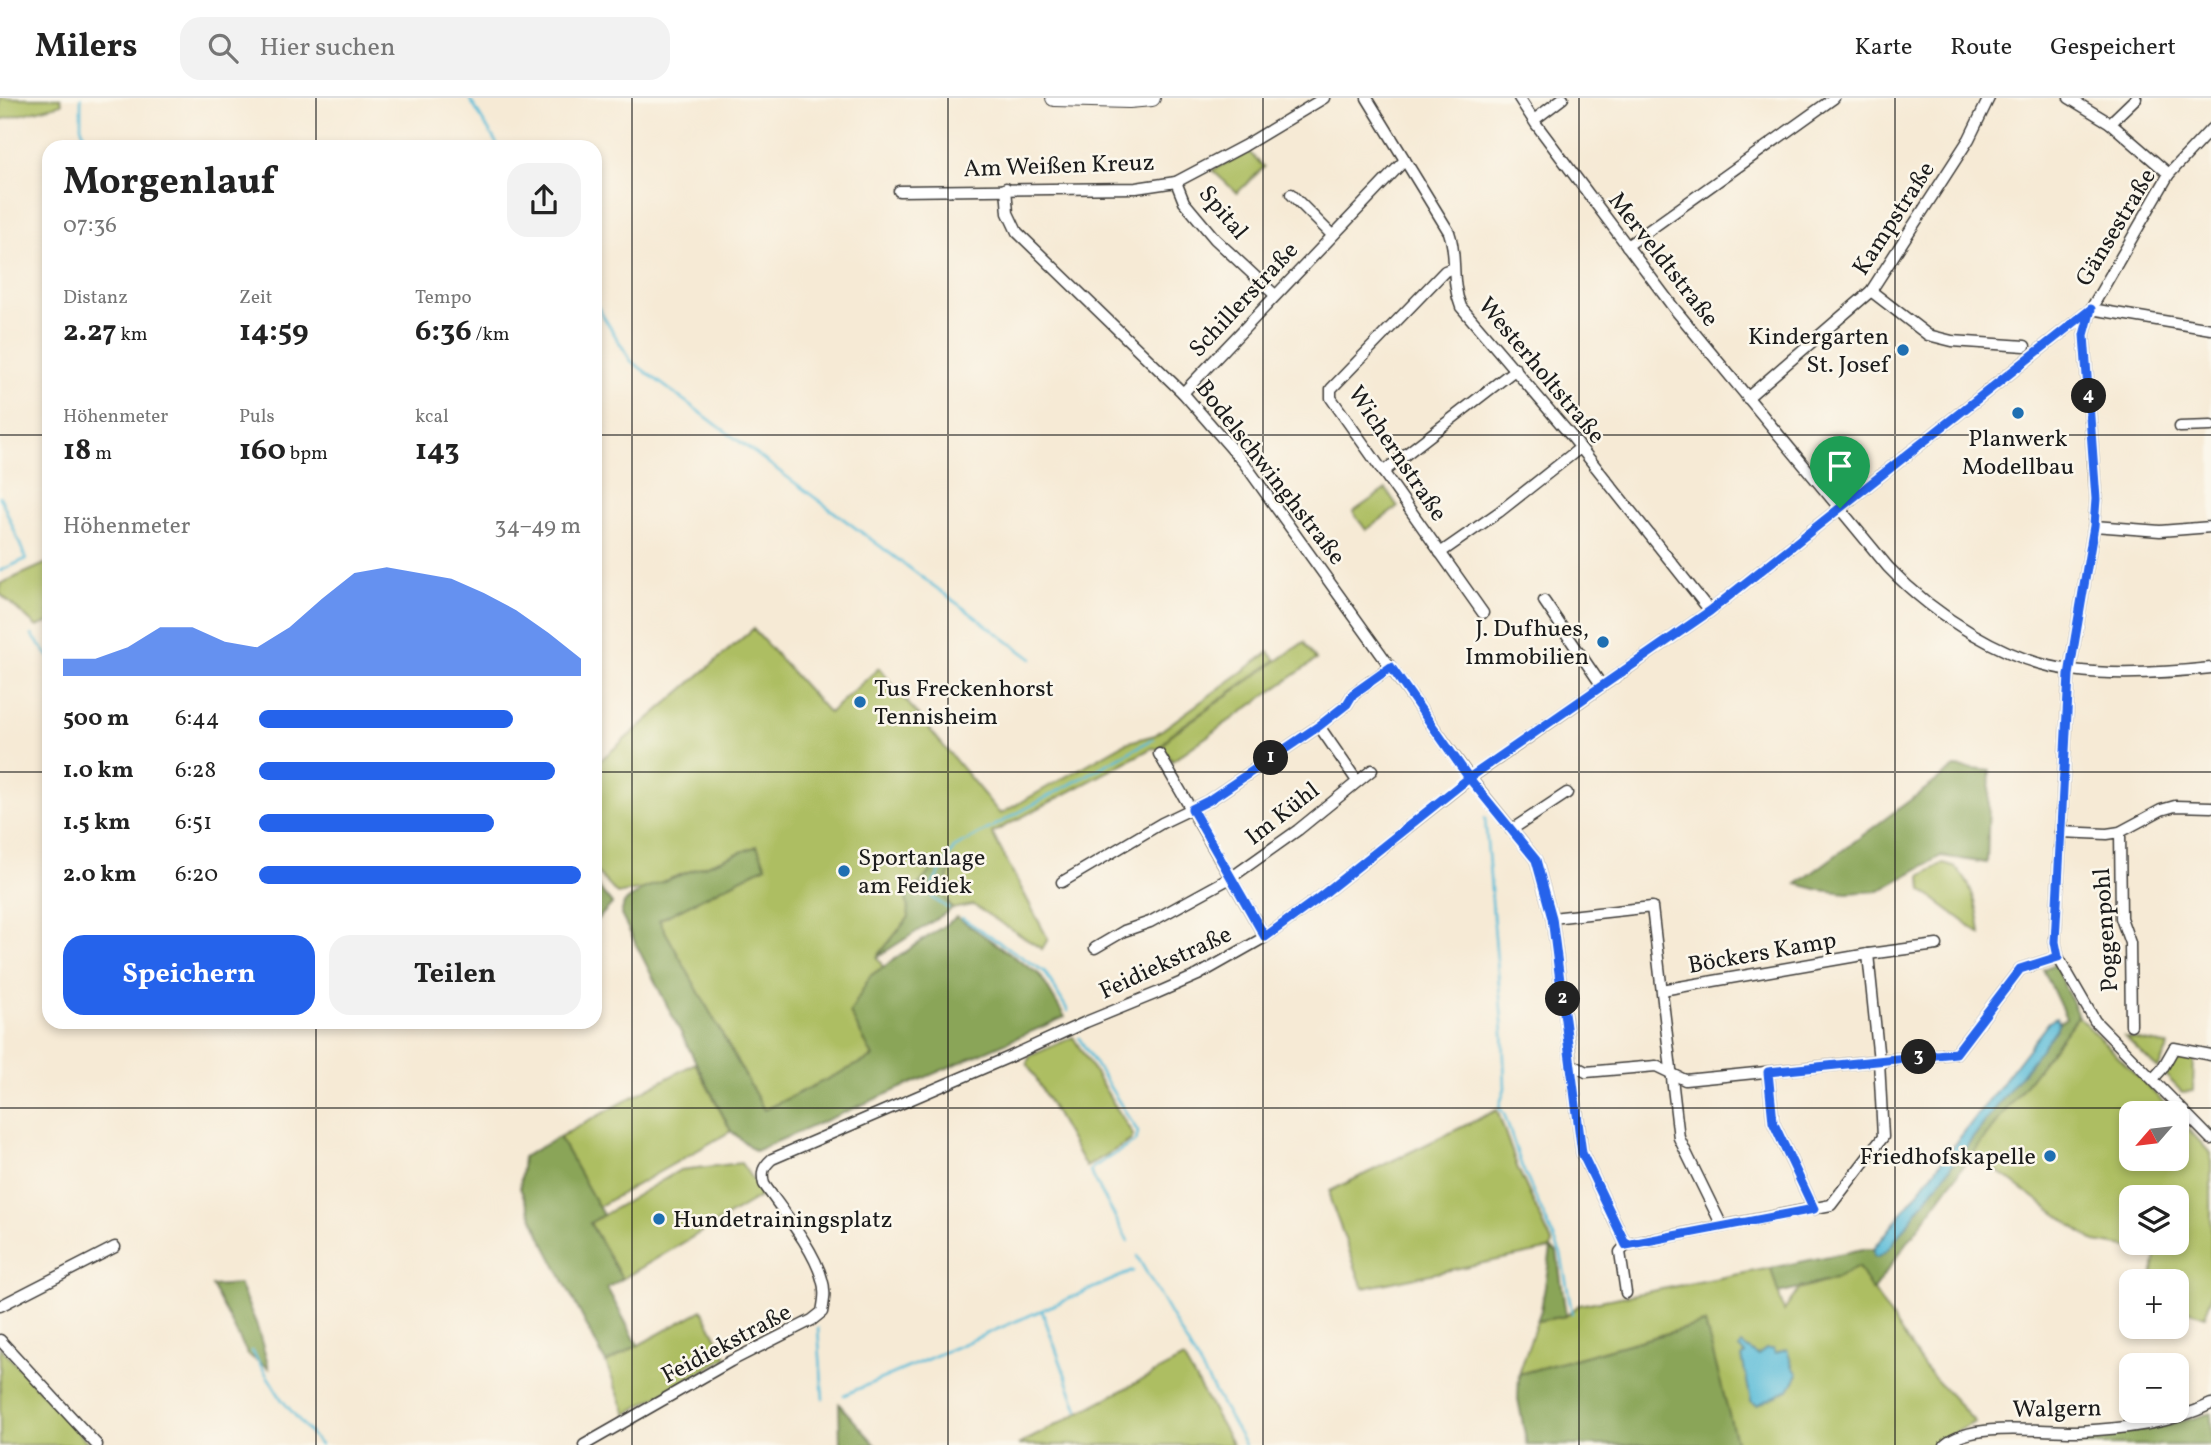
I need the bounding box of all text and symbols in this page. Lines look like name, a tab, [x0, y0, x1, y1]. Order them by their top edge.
search box	[180, 17, 670, 80]
text: Milers	[35, 25, 138, 71]
icon: search	[204, 29, 242, 67]
text: Hier suchen	[260, 30, 395, 66]
text: Karte	[1855, 31, 1912, 65]
text: Route	[1950, 31, 2012, 65]
text: Gespeichert	[2050, 31, 2176, 65]
street label: Am Weißen Kreuz	[963, 147, 1155, 187]
street label: Kampstraße	[1845, 155, 1944, 283]
text: Morgenlauf	[63, 157, 276, 210]
button: share	[507, 163, 581, 237]
street label: Gänsestraße	[2068, 163, 2165, 293]
street label: Spital	[1190, 179, 1255, 248]
street label: Merveldtstraße	[1599, 186, 1726, 335]
text: 07:36	[63, 210, 117, 242]
street label: Schillerstraße	[1182, 235, 1307, 366]
text: Distanz	[63, 285, 128, 311]
text: Zeit	[239, 285, 272, 311]
text: Tempo	[415, 285, 472, 311]
street label: Westerholtstraße	[1469, 291, 1612, 452]
text: 2.27	[63, 311, 117, 353]
text: 14:59	[239, 311, 308, 353]
text: 6:36	[415, 311, 472, 353]
place label: Kindergarten St. Josef	[1748, 321, 1892, 383]
text: km	[117, 322, 148, 348]
text: /km	[472, 322, 510, 348]
marker: Kindergarten St. Josef	[1895, 342, 1911, 358]
street label: Bodelschwinghstraße	[1186, 373, 1353, 573]
pin: 4	[2072, 378, 2106, 414]
street label: Wichernstraße	[1338, 379, 1454, 529]
text: 4	[2083, 382, 2094, 408]
text: Höhenmeter	[63, 404, 168, 430]
text: Puls	[239, 404, 275, 430]
text: kcal	[415, 404, 449, 430]
marker: Planwerk Modellbau	[2010, 405, 2026, 421]
place label: Planwerk Modellbau	[1962, 423, 2074, 485]
text: 18	[63, 430, 91, 472]
text: 160	[239, 430, 286, 472]
text: 143	[415, 430, 460, 472]
pin	[1810, 436, 1870, 508]
text: m	[91, 441, 112, 467]
text: bpm	[286, 441, 328, 467]
icon: arrive	[1821, 447, 1859, 485]
text: Höhenmeter	[63, 511, 190, 543]
text: 34–49 m	[495, 511, 581, 543]
place label: J. Dufhues, Immobilien	[1465, 613, 1589, 675]
marker: J. Dufhues, Immobilien	[1595, 634, 1611, 650]
place label: Tus Freckenhorst Tennisheim	[874, 673, 1054, 735]
marker: Tus Freckenhorst Tennisheim	[852, 694, 868, 710]
text: 500 m	[63, 703, 129, 735]
text: 6:44	[175, 703, 220, 735]
pin: 1	[1254, 740, 1288, 776]
text: 1	[1267, 744, 1274, 770]
text: 1.0 km	[63, 755, 134, 787]
text: 6:28	[175, 755, 216, 787]
street label: Im Kühl	[1239, 775, 1328, 854]
text: 1.5 km	[63, 807, 130, 839]
text: 6:51	[175, 807, 212, 839]
place label: Sportanlage am Feidiek	[858, 842, 985, 904]
text: 2.0 km	[63, 859, 136, 891]
text: 6:20	[175, 859, 218, 891]
marker: Sportanlage am Feidiek	[836, 863, 852, 879]
street label: Poggenpohl	[2086, 867, 2128, 993]
street label: Feidiekstraße	[1094, 918, 1238, 1009]
street label: Böckers Kamp	[1685, 924, 1839, 984]
button: Speichern	[63, 935, 315, 1015]
button: Teilen	[329, 935, 581, 1015]
pin: 2	[1546, 982, 1580, 1016]
text: 2	[1558, 985, 1567, 1011]
pin: 3	[1902, 1040, 1937, 1074]
text: 3	[1914, 1043, 1923, 1069]
north arrow	[2119, 1101, 2189, 1171]
map controls	[2119, 1101, 2189, 1423]
place label: Friedhofskapelle	[1860, 1141, 2036, 1175]
marker: Friedhofskapelle	[2042, 1148, 2058, 1164]
button: layers	[2119, 1185, 2189, 1255]
place label: Hundetrainingsplatz	[673, 1204, 893, 1238]
marker: Hundetrainingsplatz	[651, 1211, 667, 1227]
button: +	[2119, 1269, 2189, 1339]
street label: Feidiekstraße	[656, 1296, 798, 1393]
button: −	[2119, 1353, 2189, 1423]
street label: Walgern	[2012, 1392, 2102, 1428]

